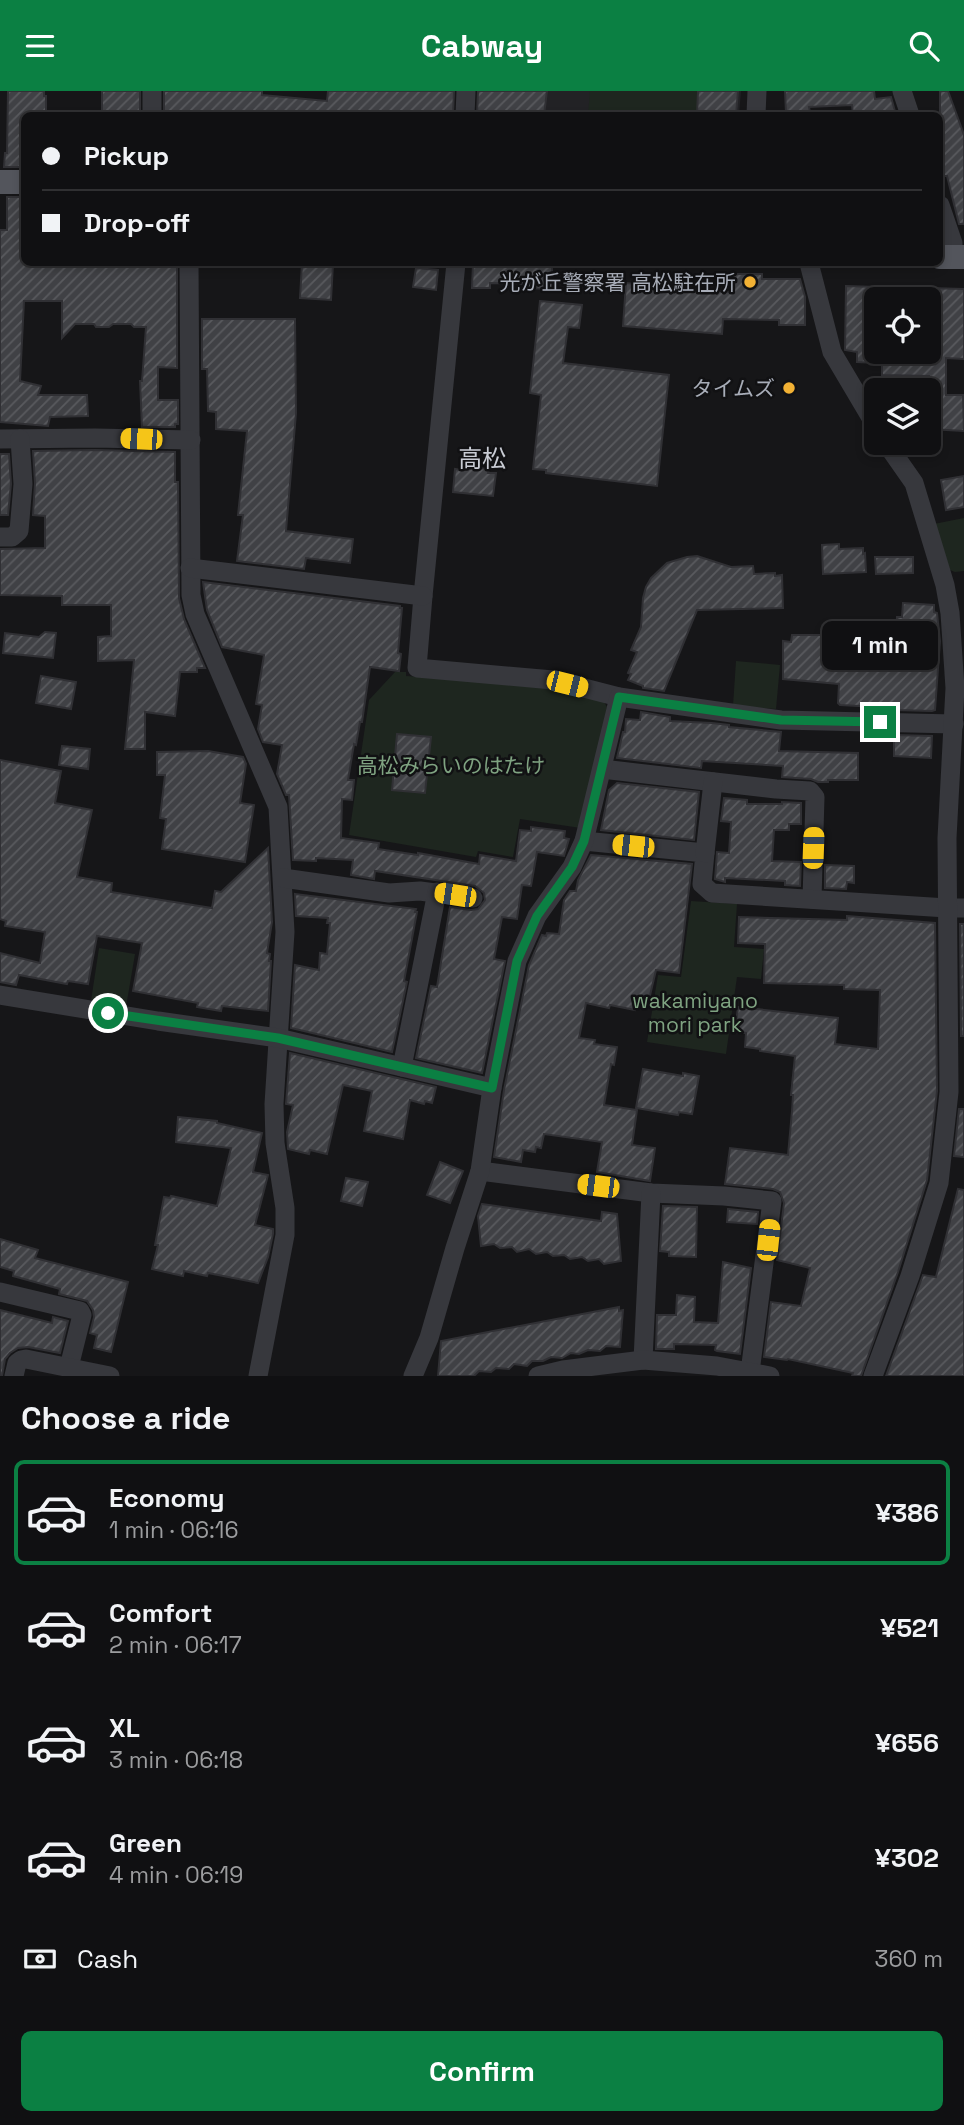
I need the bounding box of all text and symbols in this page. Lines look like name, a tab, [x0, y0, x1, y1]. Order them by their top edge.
text: Cabway	[421, 26, 543, 66]
icon: menu	[21, 27, 59, 65]
icon: search	[905, 27, 943, 65]
text: Pickup	[84, 139, 169, 173]
text: Drop-off	[84, 206, 190, 240]
place label: 光が丘警察署 高松駐在所	[500, 269, 736, 296]
marker: 光が丘警察署 高松駐在所	[742, 274, 758, 290]
map controls	[864, 287, 941, 455]
button: locate	[864, 287, 941, 364]
place label: タイムズ	[691, 375, 775, 402]
button: layers	[864, 378, 941, 455]
marker: タイムズ	[781, 380, 797, 396]
car	[120, 428, 163, 450]
district label: 高松	[458, 443, 506, 474]
callout: 1 min	[822, 621, 938, 669]
text: 1 min	[852, 630, 908, 660]
car	[545, 669, 590, 699]
route end	[864, 706, 896, 738]
park label: 高松みらいのはたけ	[357, 752, 545, 779]
car	[802, 827, 825, 869]
car	[612, 833, 655, 859]
car	[433, 881, 478, 909]
park label: wakamiyano mori park	[632, 987, 758, 1038]
route start	[92, 997, 124, 1029]
car	[576, 1173, 621, 1199]
car	[756, 1218, 781, 1262]
text: Choose a ride	[21, 1398, 231, 1438]
icon: car	[25, 1481, 88, 1544]
text: Economy	[109, 1481, 225, 1515]
text: ¥386	[875, 1496, 939, 1530]
text: 1 min · 06:16	[109, 1515, 239, 1545]
icon: car	[25, 1596, 88, 1659]
text: Comfort	[109, 1596, 212, 1630]
text: ¥521	[880, 1611, 939, 1645]
text: 2 min · 06:17	[109, 1630, 242, 1660]
icon: car	[25, 1711, 88, 1774]
text: XL	[109, 1711, 140, 1745]
text: ¥656	[875, 1726, 939, 1760]
text: 3 min · 06:18	[109, 1745, 243, 1775]
icon: car	[25, 1826, 88, 1889]
text: Green	[109, 1826, 182, 1860]
text: ¥302	[875, 1841, 939, 1875]
text: 4 min · 06:19	[109, 1860, 243, 1890]
icon: cash	[21, 1940, 59, 1978]
text: Cash	[77, 1942, 138, 1976]
text: 360 m	[875, 1944, 943, 1974]
button: Confirm	[21, 2031, 943, 2111]

